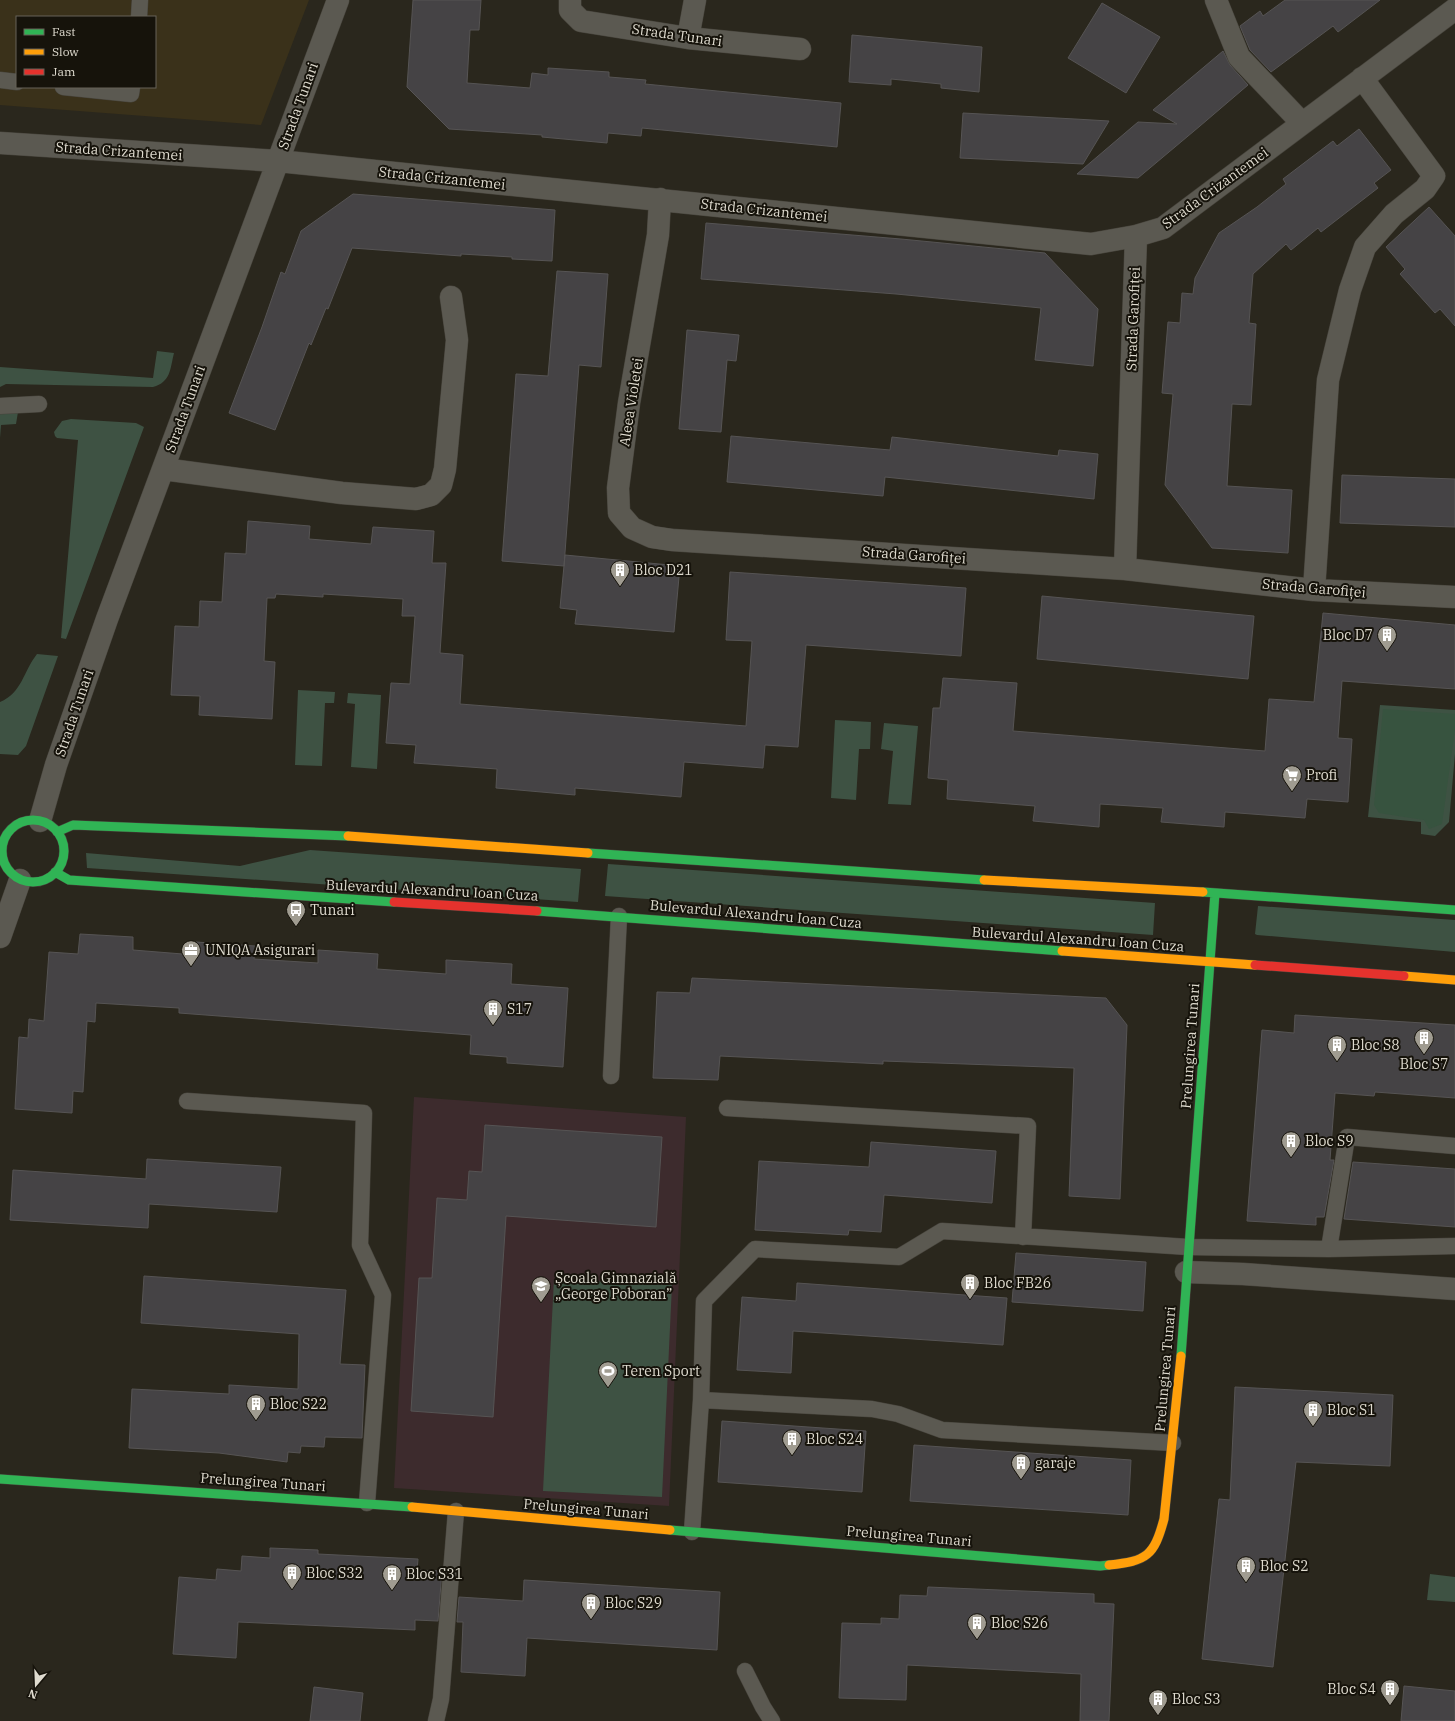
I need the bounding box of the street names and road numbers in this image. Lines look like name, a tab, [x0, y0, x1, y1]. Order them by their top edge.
street label: Strada Tunari	[631, 20, 723, 50]
street label: Strada Tunari	[274, 60, 322, 152]
street label: Strada Crizantemei	[55, 138, 183, 164]
street label: Strada Crizantemei	[1158, 143, 1272, 233]
street label: Strada Crizantemei	[378, 162, 506, 194]
street label: Strada Crizantemei	[700, 194, 828, 226]
street label: Strada Garofiței	[1122, 267, 1144, 371]
street label: Aleea Violetei	[615, 356, 647, 448]
street label: Strada Tunari	[161, 363, 209, 455]
street label: Strada Garofiței	[861, 542, 967, 568]
street label: Strada Garofiței	[1261, 575, 1367, 601]
street label: Strada Tunari	[51, 667, 97, 759]
street label: Bulevardul Alexandru Ioan Cuza	[325, 875, 539, 905]
street label: Bulevardul Alexandru Ioan Cuza	[649, 896, 863, 932]
street label: Bulevardul Alexandru Ioan Cuza	[971, 923, 1185, 955]
street label: Prelungirea Tunari	[1177, 983, 1203, 1109]
street label: Prelungirea Tunari	[1151, 1306, 1179, 1432]
street label: Prelungirea Tunari	[200, 1469, 326, 1495]
street label: Prelungirea Tunari	[523, 1495, 649, 1523]
street label: Prelungirea Tunari	[846, 1522, 972, 1550]

